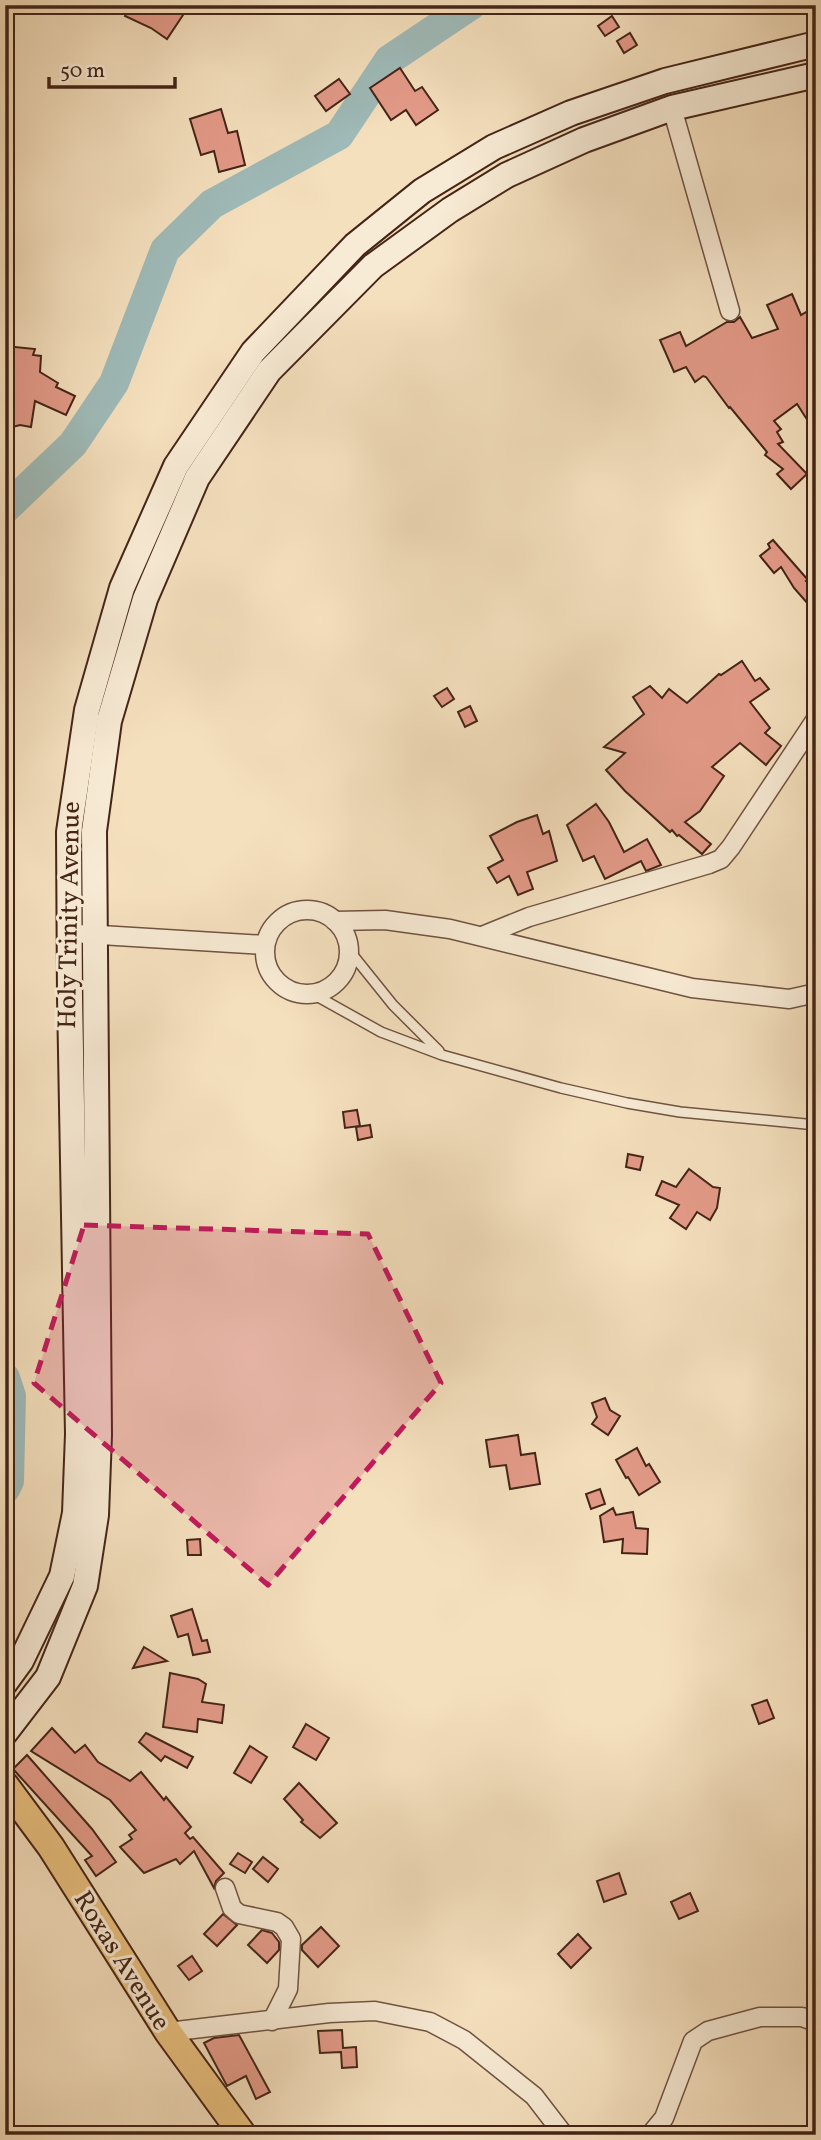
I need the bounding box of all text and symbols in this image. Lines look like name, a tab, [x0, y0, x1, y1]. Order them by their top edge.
scale bar	[49, 46, 175, 90]
text: 50 m	[60, 57, 105, 86]
street label: Holy Trinity Avenue	[50, 801, 90, 1029]
street label: Roxas Avenue	[64, 1884, 179, 2038]

